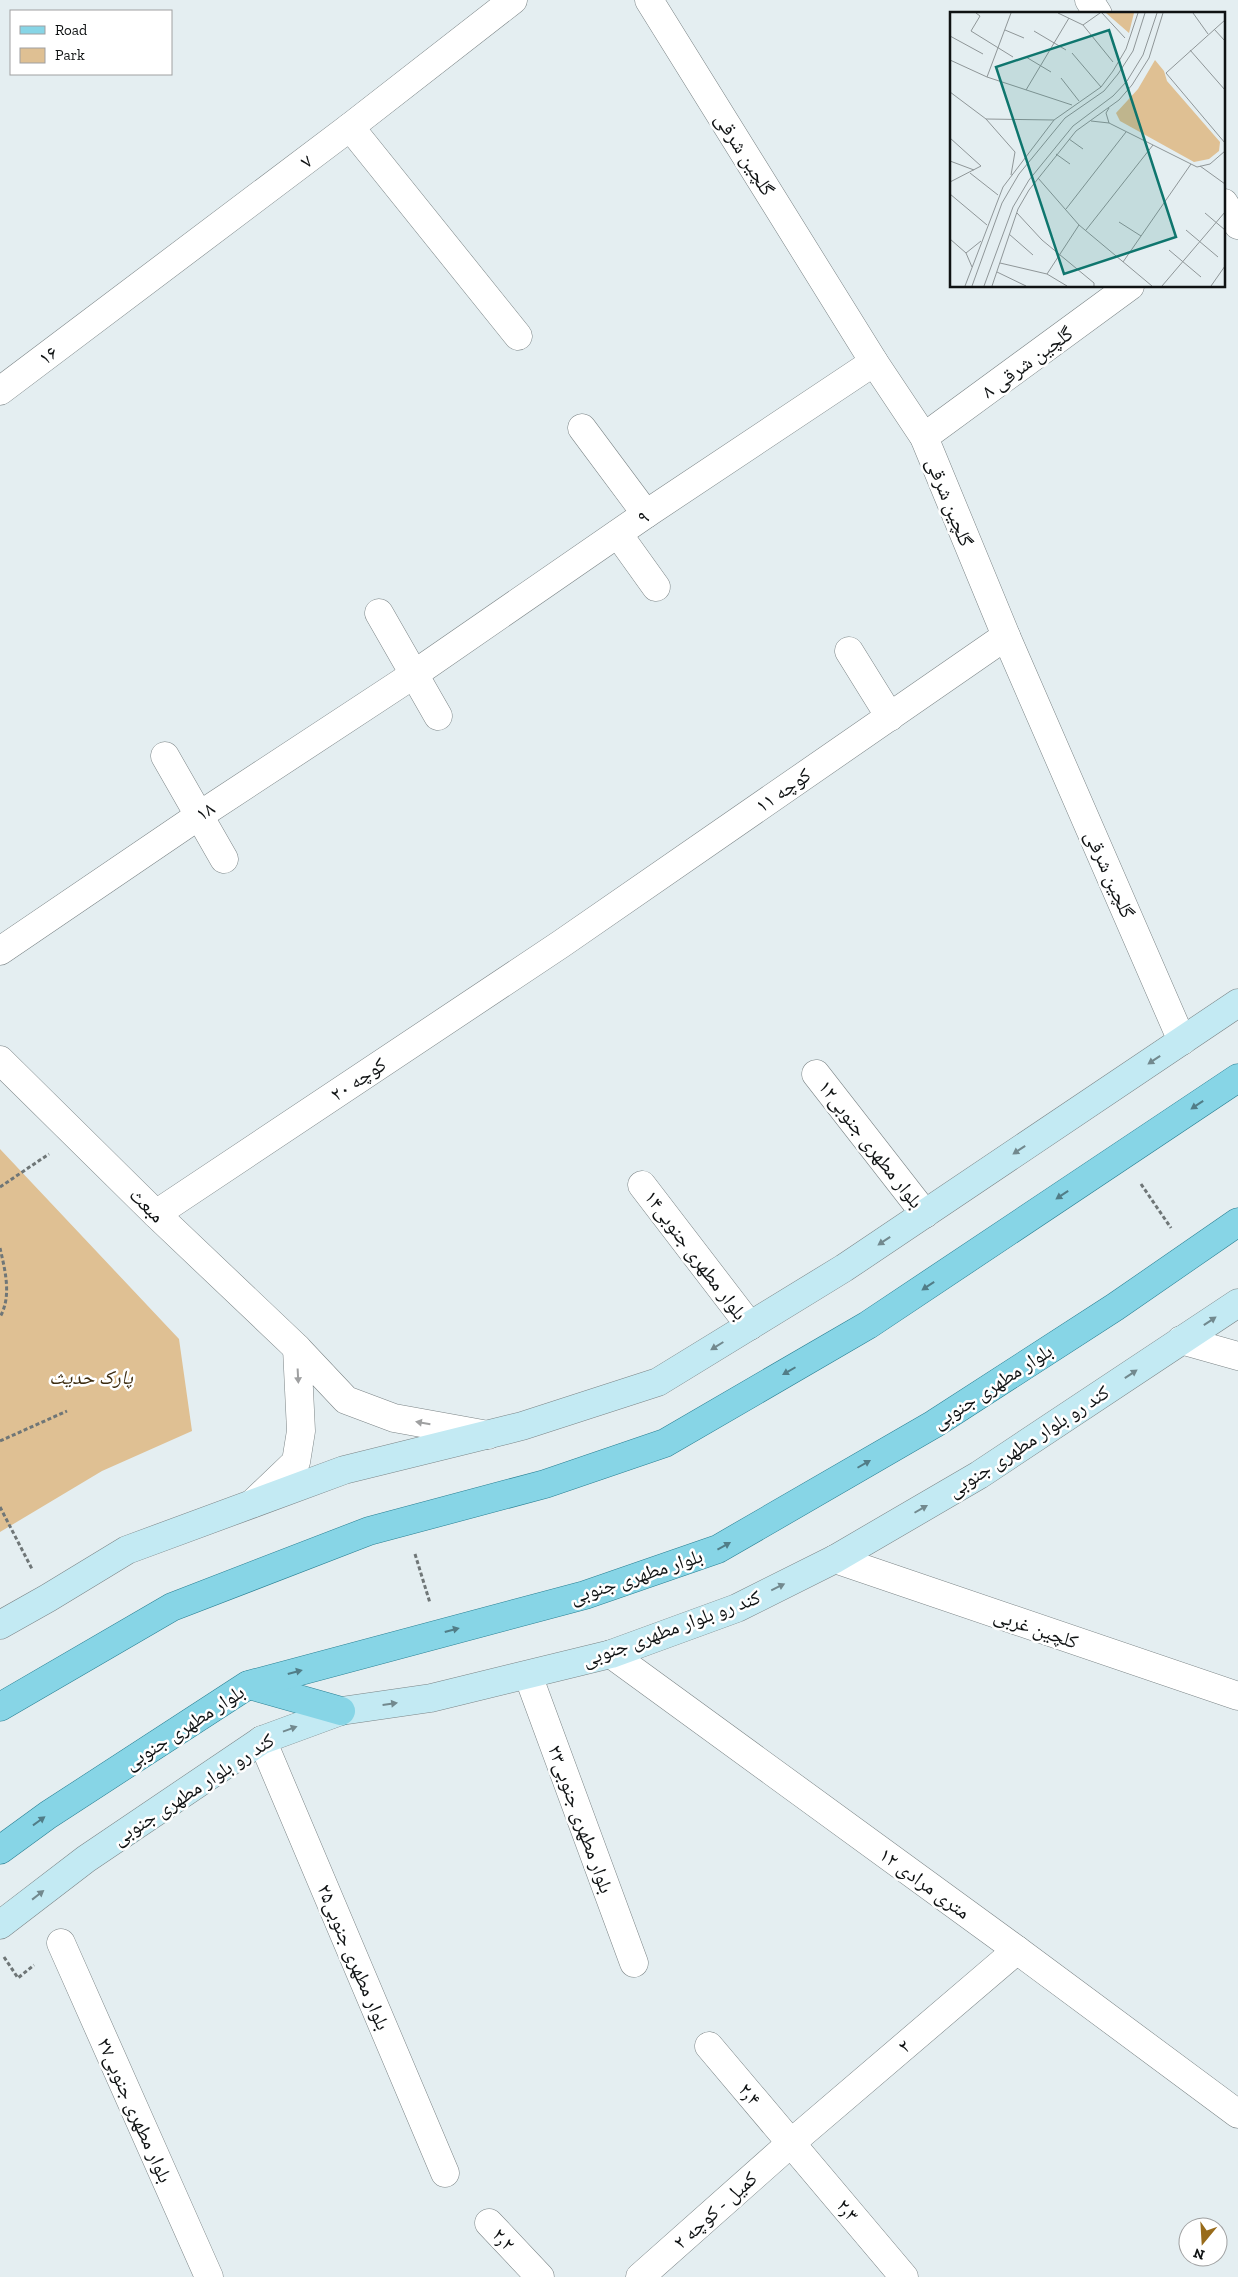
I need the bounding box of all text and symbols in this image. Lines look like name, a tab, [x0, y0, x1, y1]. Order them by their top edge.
legend	[10, 10, 172, 75]
inset map	[950, 12, 1226, 288]
text: Road	[55, 21, 88, 39]
text: Park	[55, 46, 85, 64]
street label: گلچین شرقی	[710, 108, 780, 200]
street label: ۷	[295, 149, 317, 173]
street label: ۸ گلچین شرقی	[977, 321, 1077, 403]
street label: ۱۶	[34, 340, 62, 370]
street label: گلچین شرقی	[921, 454, 979, 550]
street label: ۹	[632, 505, 654, 529]
street label: کوچه ۱۱	[751, 762, 815, 818]
street label: ۱۸	[191, 796, 219, 826]
street label: گلچین شرقی	[1080, 826, 1140, 922]
street label: کوچه ۲۰	[326, 1052, 390, 1106]
one-way arrow	[1147, 1055, 1161, 1065]
street label: بلوار مطهری جنوبی۱۲	[813, 1075, 929, 1213]
one-way arrow	[1191, 1100, 1204, 1110]
one-way arrow	[1012, 1145, 1026, 1155]
street label: مبعث	[124, 1183, 170, 1227]
street label: بلوار مطهری جنوبی۱۴	[639, 1185, 753, 1325]
one-way arrow	[1056, 1190, 1069, 1200]
one-way arrow	[878, 1236, 891, 1246]
one-way arrow	[921, 1281, 934, 1291]
one-way arrow	[1203, 1317, 1216, 1326]
street label: بلوار مطهری جنوبی	[927, 1338, 1057, 1434]
one-way arrow	[710, 1341, 724, 1350]
park label: پارک حدیث	[49, 1365, 133, 1389]
one-way arrow	[783, 1367, 796, 1376]
one-way arrow	[295, 1369, 303, 1385]
one-way arrow	[1124, 1369, 1138, 1379]
street label: کند رو بلوار مطهری جنوبی	[943, 1380, 1113, 1502]
one-way arrow	[414, 1419, 430, 1427]
one-way arrow	[858, 1460, 871, 1469]
one-way arrow	[914, 1505, 927, 1514]
one-way arrow	[716, 1542, 731, 1550]
street label: بلوار مطهری جنوبی	[567, 1543, 705, 1609]
one-way arrow	[771, 1583, 786, 1591]
street label: کند رو بلوار مطهری جنوبی	[579, 1585, 763, 1671]
street label: کلچین غربی	[991, 1602, 1081, 1654]
one-way arrow	[444, 1626, 459, 1634]
one-way arrow	[287, 1668, 302, 1676]
street label: بلوار مطهری جنوبی	[119, 1679, 249, 1775]
one-way arrow	[382, 1700, 398, 1708]
one-way arrow	[283, 1725, 298, 1732]
street label: کند رو بلوار مطهری جنوبی	[108, 1728, 278, 1850]
street label: بلوار مطهری جنوبی۲۳	[543, 1741, 619, 1897]
one-way arrow	[33, 1816, 46, 1826]
street label: ۱۲ متری مرادی	[875, 1842, 975, 1924]
street label: بلوار مطهری جنوبی۲۵	[312, 1880, 396, 2034]
one-way arrow	[31, 1890, 45, 1900]
street label: بلوار مطهری جنوبی۲۷	[92, 2034, 178, 2186]
street label: ۲	[893, 2034, 915, 2058]
street label: ۲٫۴	[734, 2078, 766, 2110]
street label: کمیل - کوچه ۲	[668, 2166, 762, 2254]
street label: ۲٫۳	[832, 2194, 864, 2226]
north arrow	[1178, 2217, 1228, 2267]
street label: ۲٫۲	[488, 2223, 520, 2255]
text: N	[1191, 2244, 1207, 2264]

